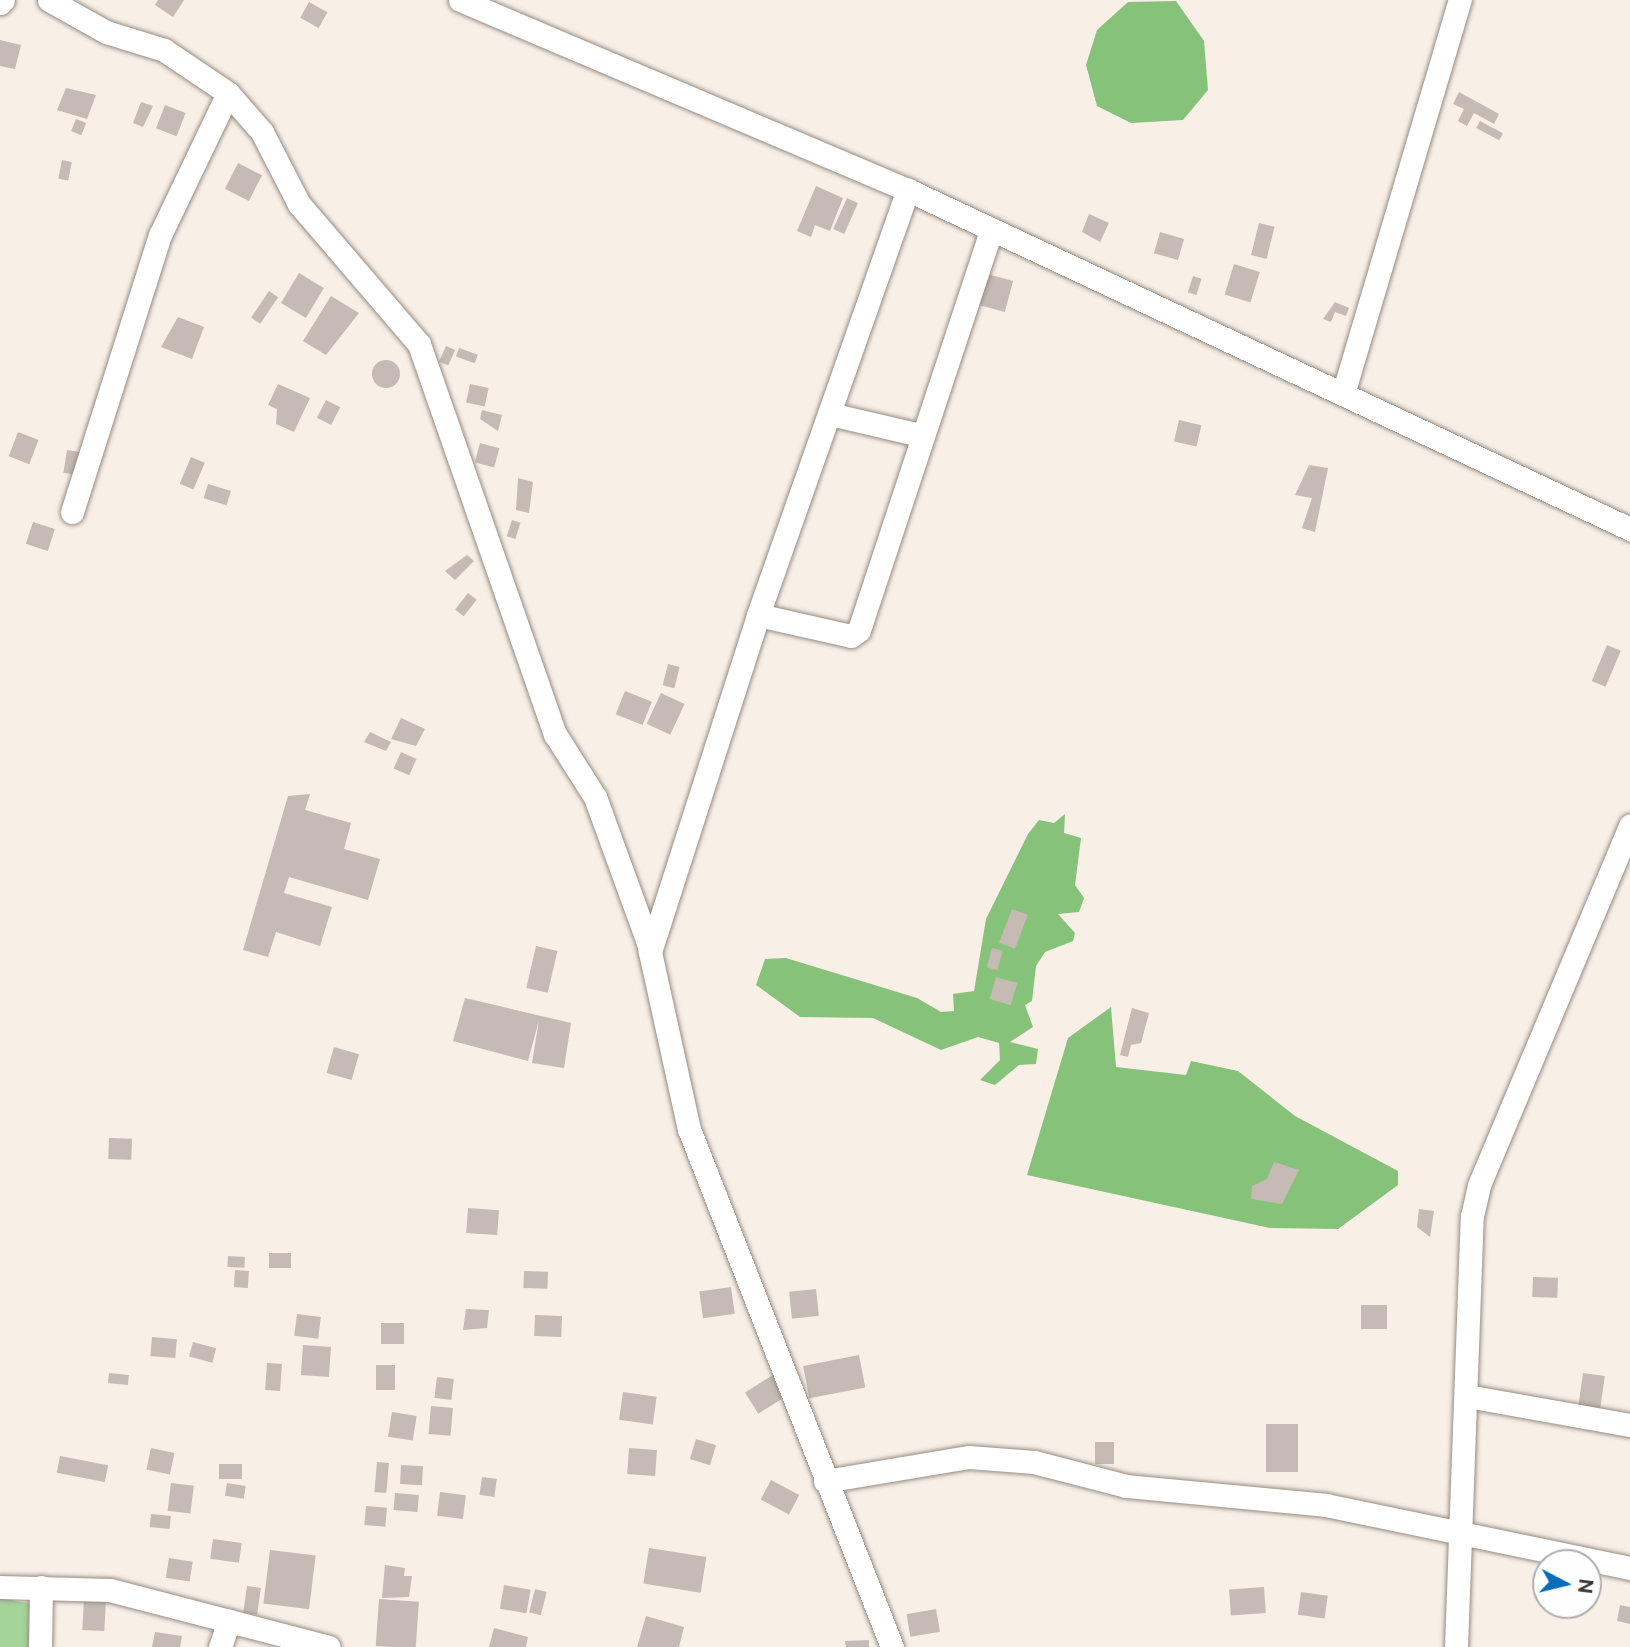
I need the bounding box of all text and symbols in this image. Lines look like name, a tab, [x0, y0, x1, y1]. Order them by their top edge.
north arrow	[1532, 1549, 1602, 1619]
text: N	[1574, 1578, 1598, 1595]

